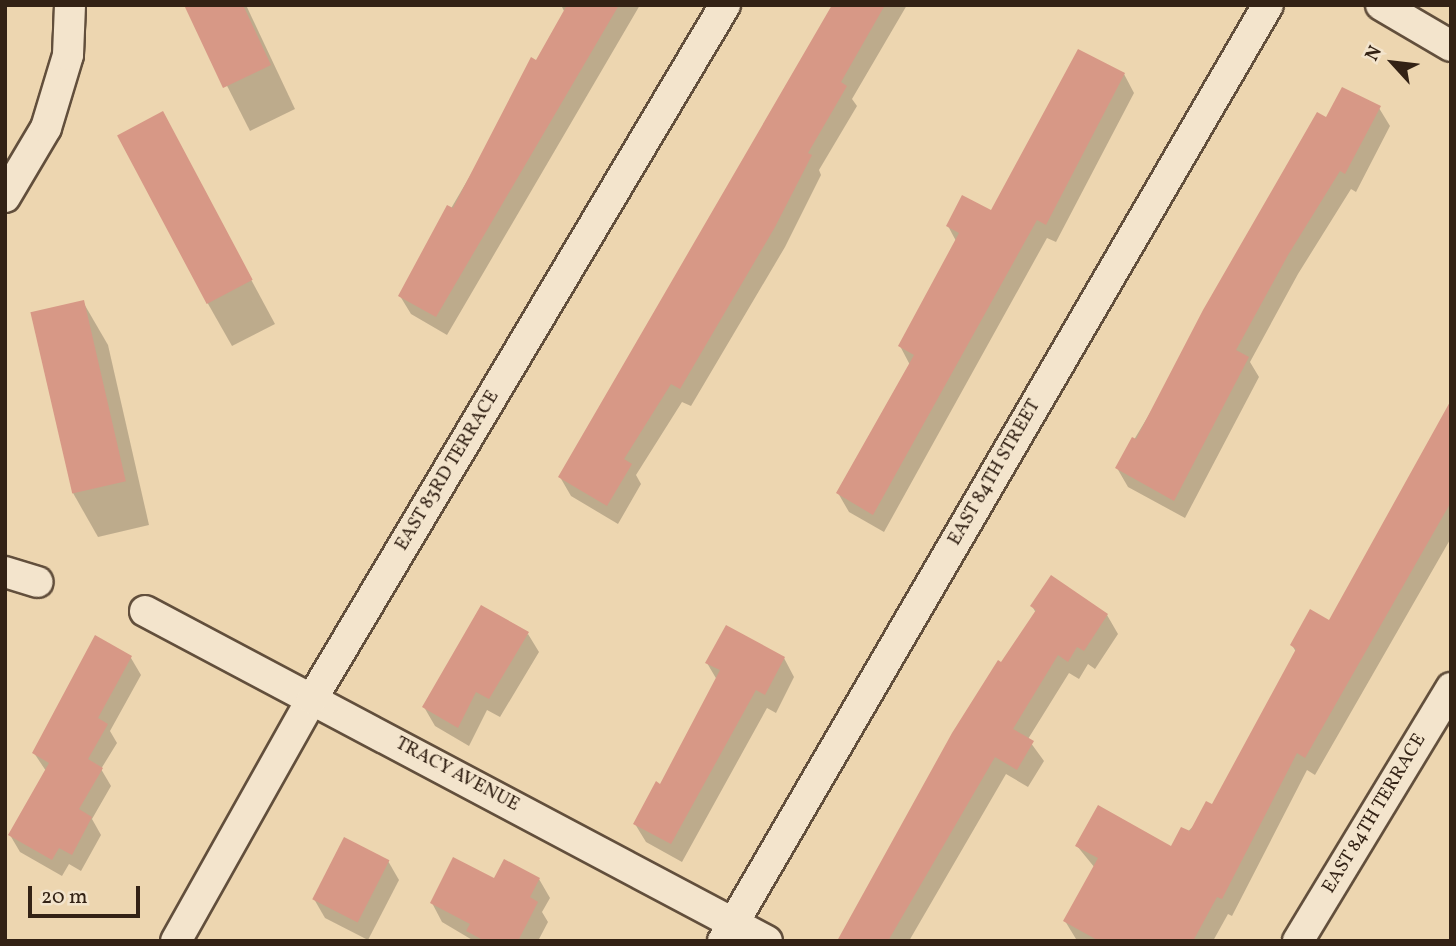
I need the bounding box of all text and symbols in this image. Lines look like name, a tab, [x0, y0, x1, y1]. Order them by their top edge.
north arrow	[1358, 28, 1428, 98]
text: N	[1360, 41, 1389, 66]
street label: EAST 83RD TERRACE	[391, 386, 505, 556]
street label: EAST 84TH STREET	[944, 396, 1046, 550]
street label: EAST 84TH TERRACE	[1318, 730, 1432, 898]
street label: TRACY AVENUE	[391, 733, 523, 817]
scale bar	[32, 872, 144, 916]
text: 20 m	[41, 883, 87, 912]

